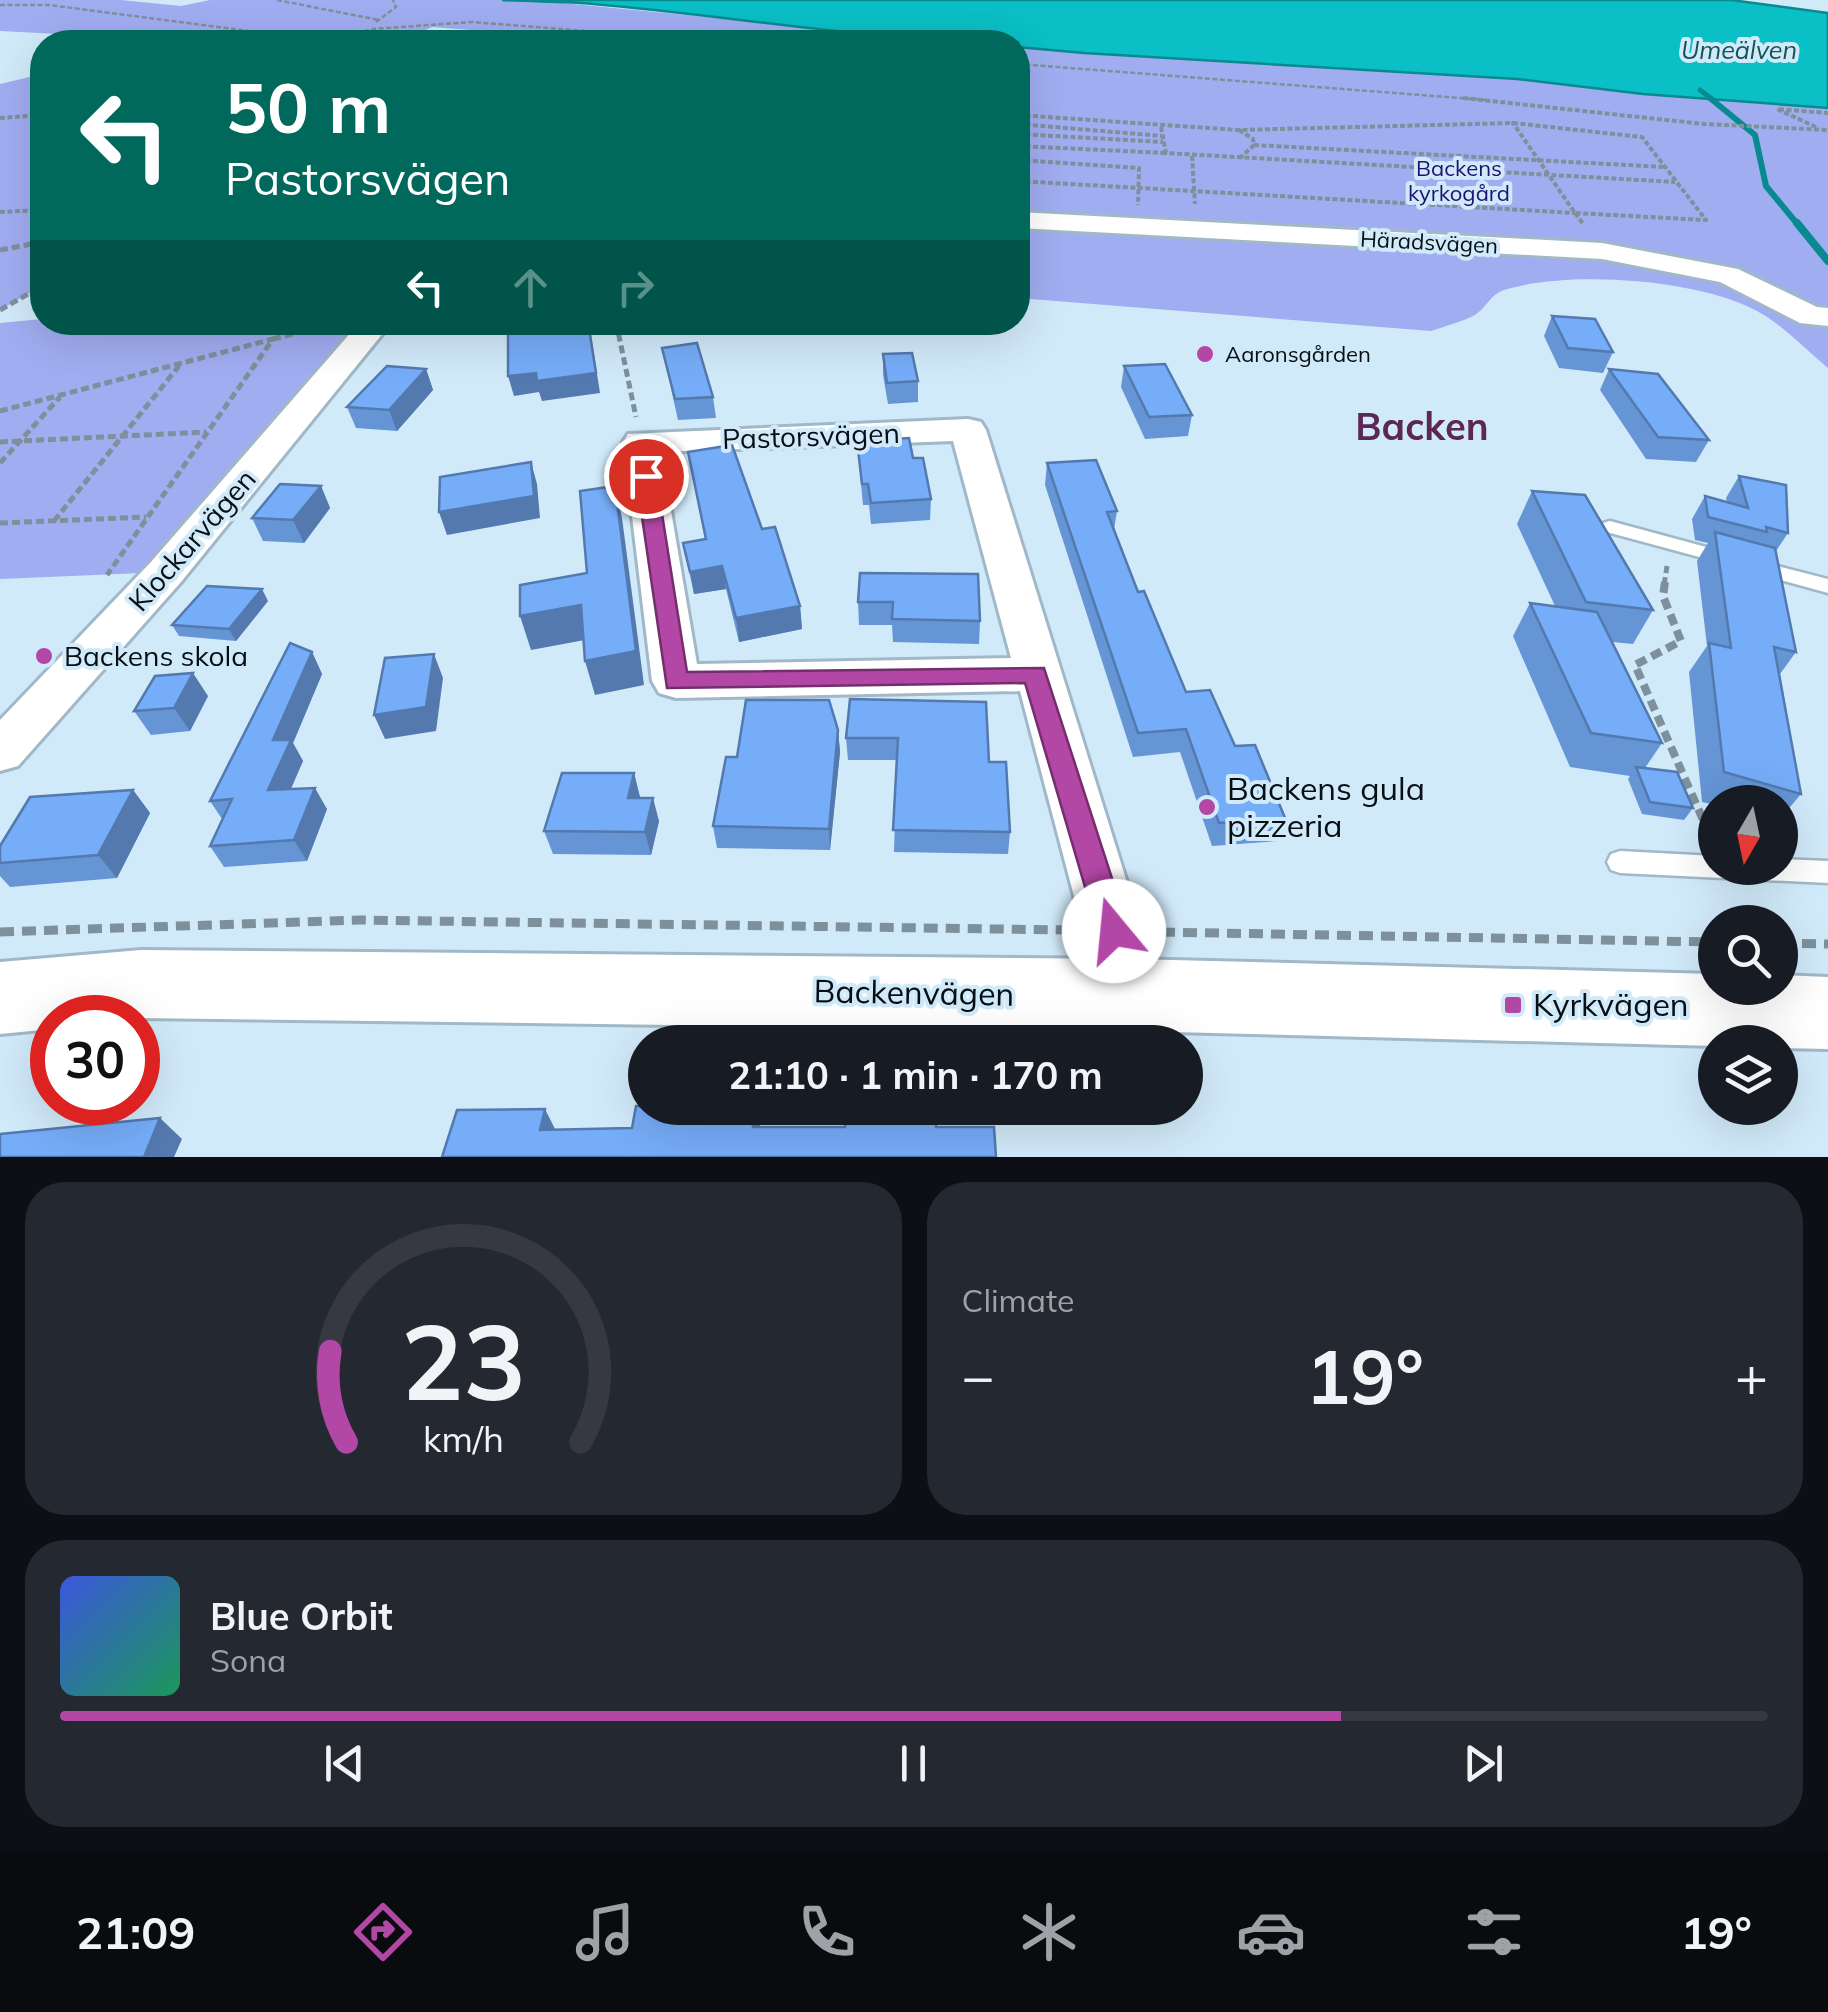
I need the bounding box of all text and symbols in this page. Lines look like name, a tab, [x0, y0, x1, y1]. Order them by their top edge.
water label: Umeälven	[1681, 34, 1797, 65]
text: 50 m	[225, 63, 391, 151]
icon: left	[60, 70, 190, 200]
text: Pastorsvägen	[225, 150, 510, 206]
park label: Backens kyrkogård	[1408, 154, 1510, 207]
street label: Häradsvägen	[1359, 224, 1499, 260]
icon: left	[398, 260, 453, 315]
icon: ahead	[503, 260, 558, 315]
icon: right	[608, 260, 663, 315]
place label: Aaronsgården	[1225, 340, 1371, 368]
marker: Aaronsgården	[1194, 343, 1216, 365]
district label: Backen	[1355, 402, 1489, 450]
street label: Pastorsvägen	[722, 415, 900, 456]
pin	[604, 434, 689, 519]
icon: arrive	[619, 449, 674, 504]
street label: Klockarvägen	[121, 462, 263, 618]
place label: Backens skola	[64, 638, 248, 673]
marker: Backens skola	[33, 645, 55, 667]
place label: Backens gula pizzeria	[1227, 768, 1425, 845]
north arrow	[1698, 785, 1798, 885]
map controls	[1698, 785, 1798, 1125]
marker: Backens gula pizzeria	[1196, 796, 1218, 818]
position arrow	[1062, 879, 1166, 983]
button: search	[1698, 905, 1798, 1005]
street label: Backenvägen	[813, 970, 1015, 1014]
place label: Kyrkvägen	[1533, 984, 1689, 1024]
marker: Kyrkvägen	[1502, 994, 1524, 1016]
speed limit sign: 30	[30, 995, 160, 1125]
button: layers	[1698, 1025, 1798, 1125]
text: 21:10 · 1 min · 170 m	[728, 1051, 1103, 1099]
text: Climate	[962, 1280, 1074, 1320]
text: 23	[401, 1295, 526, 1426]
text: 19°	[1306, 1329, 1424, 1423]
text: −	[962, 1341, 995, 1410]
text: +	[1735, 1341, 1768, 1410]
text: km/h	[423, 1416, 504, 1461]
text: Blue Orbit	[210, 1592, 393, 1640]
text: Sona	[210, 1640, 286, 1680]
icon: previous	[317, 1736, 372, 1791]
icon: pause	[886, 1736, 941, 1791]
icon: next	[1456, 1736, 1511, 1791]
icon: directions	[348, 1897, 418, 1967]
icon: music	[570, 1897, 640, 1967]
icon: phone	[792, 1897, 862, 1967]
icon: climate	[1014, 1897, 1084, 1967]
icon: car	[1236, 1897, 1306, 1967]
icon: filters	[1459, 1897, 1529, 1967]
text: 21:09	[76, 1904, 195, 1960]
text: 19°	[1681, 1904, 1752, 1960]

